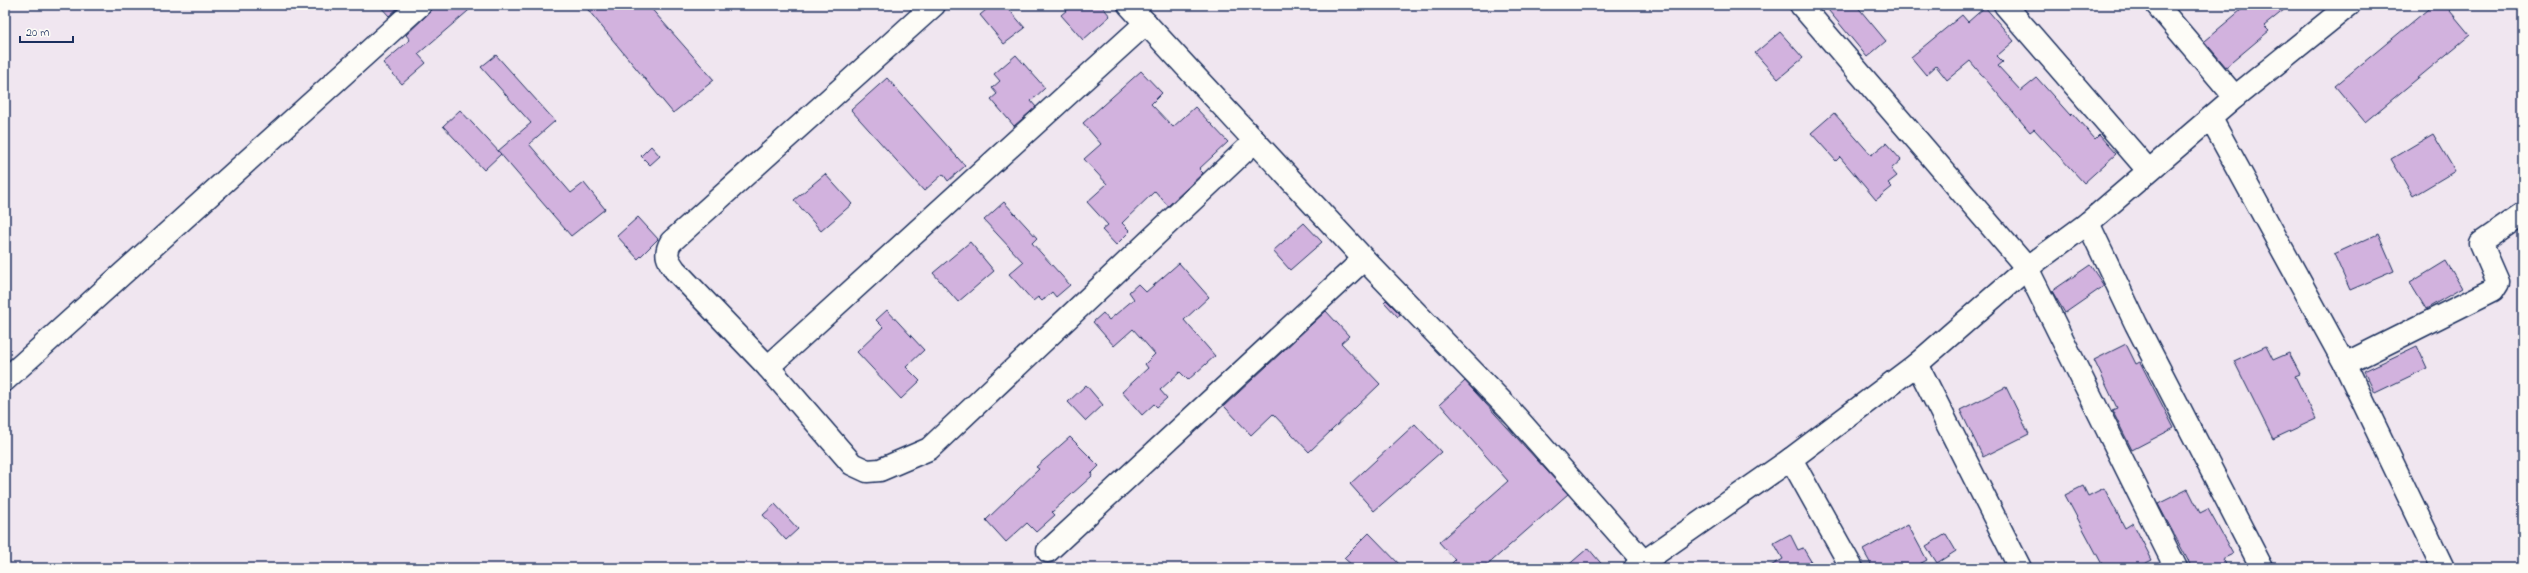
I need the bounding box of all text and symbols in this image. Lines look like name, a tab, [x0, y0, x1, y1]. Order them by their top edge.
scale bar	[20, 18, 73, 44]
text: 20 m	[26, 24, 49, 42]

